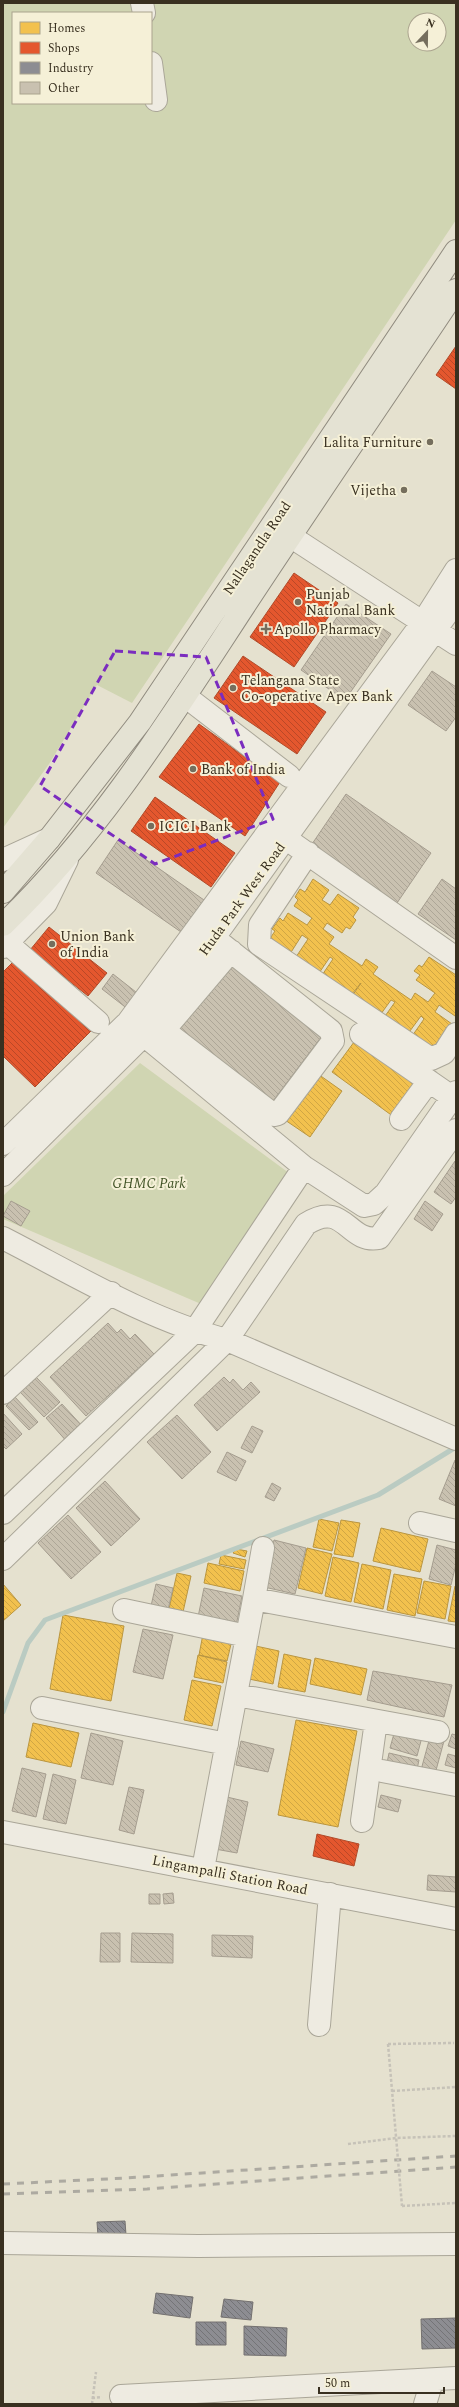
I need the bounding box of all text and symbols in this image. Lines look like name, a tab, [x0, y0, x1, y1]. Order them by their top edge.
legend	[12, 12, 152, 104]
north arrow	[407, 12, 447, 52]
text: N	[423, 14, 438, 33]
text: Homes	[48, 19, 86, 38]
text: Shops	[48, 39, 80, 58]
text: Industry	[48, 59, 94, 78]
text: Other	[48, 79, 80, 98]
place label: Lalita Furniture	[323, 432, 422, 453]
marker: Lalita Furniture	[425, 437, 435, 447]
place label: Vijetha	[350, 480, 396, 501]
marker: Vijetha	[399, 485, 409, 495]
street label: Nallagandla Road	[218, 497, 296, 599]
place label: Punjab National Bank	[306, 584, 395, 621]
marker: Punjab National Bank	[293, 597, 303, 607]
place label: Apollo Pharmacy	[274, 619, 382, 640]
marker: Apollo Pharmacy	[261, 624, 271, 634]
place label: Telangana State Co-operative Apex Bank	[241, 670, 393, 707]
marker: Telangana State Co-operative Apex Bank	[228, 683, 238, 693]
place label: Bank of India	[201, 759, 285, 780]
marker: Bank of India	[188, 764, 198, 774]
place label: ICICI Bank	[159, 816, 231, 837]
marker: ICICI Bank	[146, 821, 156, 831]
street label: Huda Park West Road	[194, 838, 291, 960]
place label: Union Bank of India	[60, 926, 135, 963]
marker: Union Bank of India	[47, 939, 57, 949]
park label: GHMC Park	[112, 1173, 186, 1194]
street label: Lingampalli Station Road	[150, 1850, 310, 1900]
scale bar	[319, 2369, 444, 2395]
text: 50 m	[325, 2374, 350, 2393]

